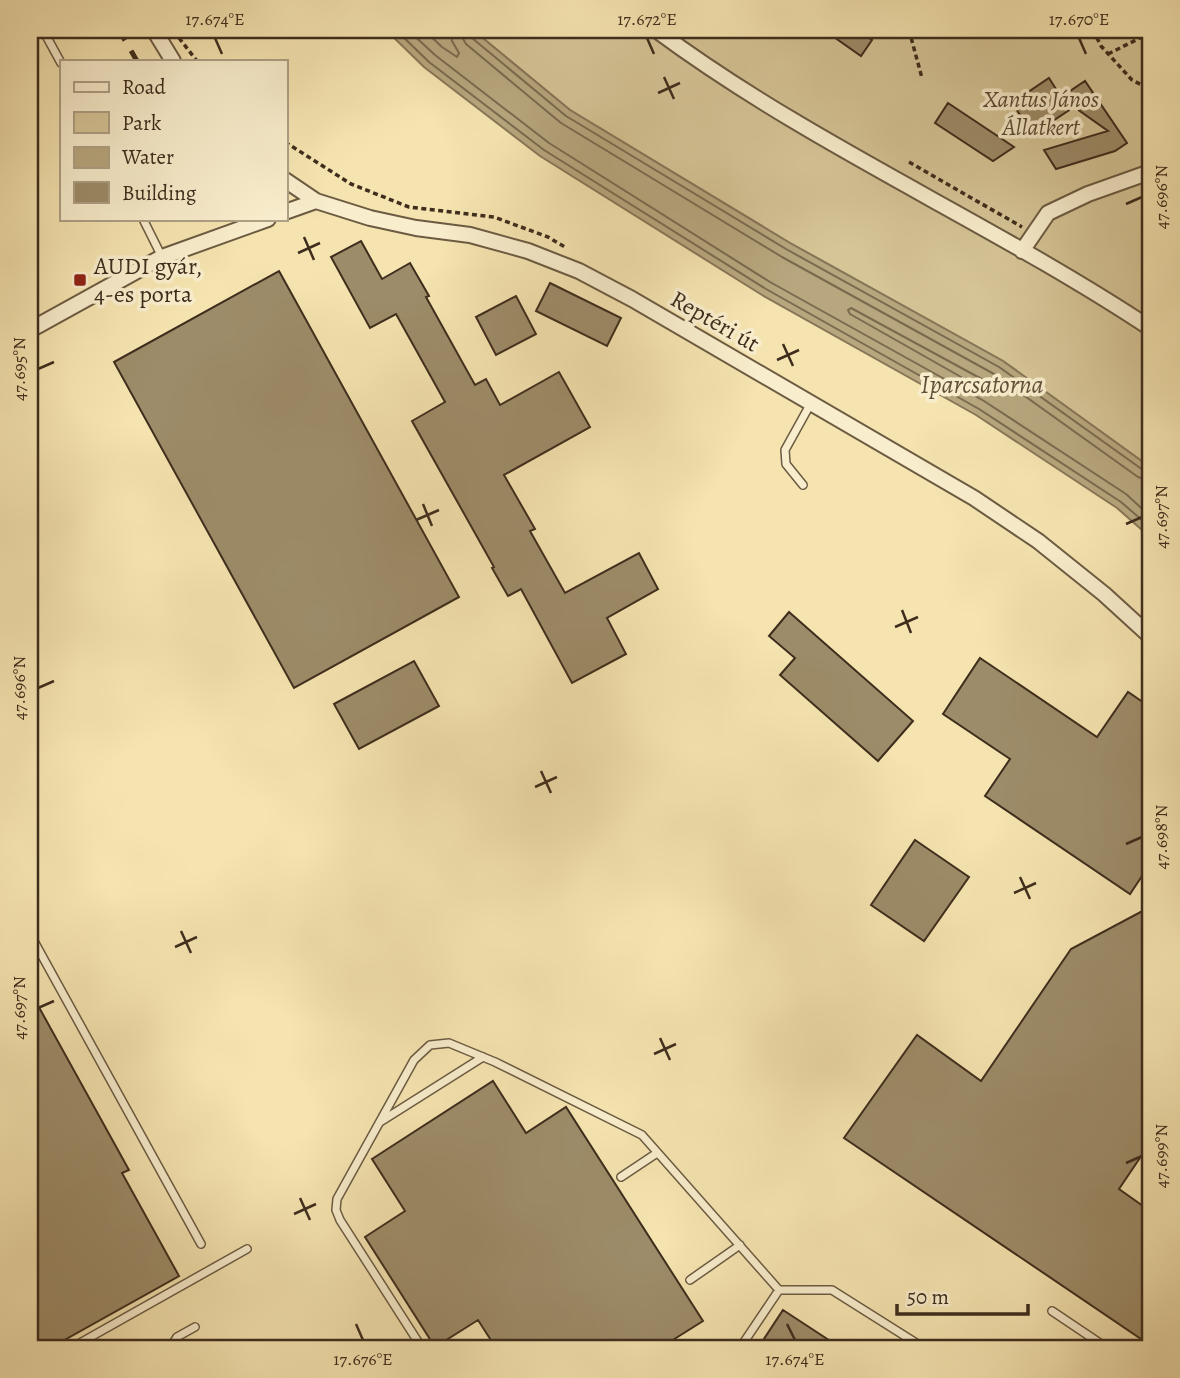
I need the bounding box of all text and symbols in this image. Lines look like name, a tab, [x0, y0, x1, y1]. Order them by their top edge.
text: 17.674°E	[185, 7, 245, 31]
text: 17.672°E	[617, 7, 677, 31]
text: 17.670°E	[1049, 7, 1109, 31]
legend	[60, 60, 287, 220]
text: Road	[122, 73, 166, 101]
park label: Xantus János Állatkert	[982, 83, 1099, 143]
text: Park	[122, 109, 162, 137]
text: Water	[121, 143, 174, 171]
text: 47.696°N	[1149, 165, 1173, 229]
text: Building	[122, 179, 197, 207]
place label: AUDI gyár, 4-es porta	[93, 250, 202, 310]
marker: AUDI gyár, 4-es porta	[72, 272, 88, 288]
street label: Reptéri út	[665, 283, 765, 359]
text: 47.695°N	[7, 337, 31, 401]
water label: Iparcsatorna	[920, 367, 1044, 402]
text: 47.697°N	[1149, 485, 1173, 549]
text: 47.696°N	[7, 656, 31, 720]
text: 47.698°N	[1149, 805, 1173, 869]
text: 47.697°N	[7, 976, 31, 1040]
text: 47.699°N	[1149, 1124, 1173, 1188]
scale bar	[897, 1273, 1028, 1317]
text: 50 m	[907, 1283, 949, 1311]
text: 17.676°E	[333, 1347, 393, 1371]
text: 17.674°E	[765, 1347, 825, 1371]

